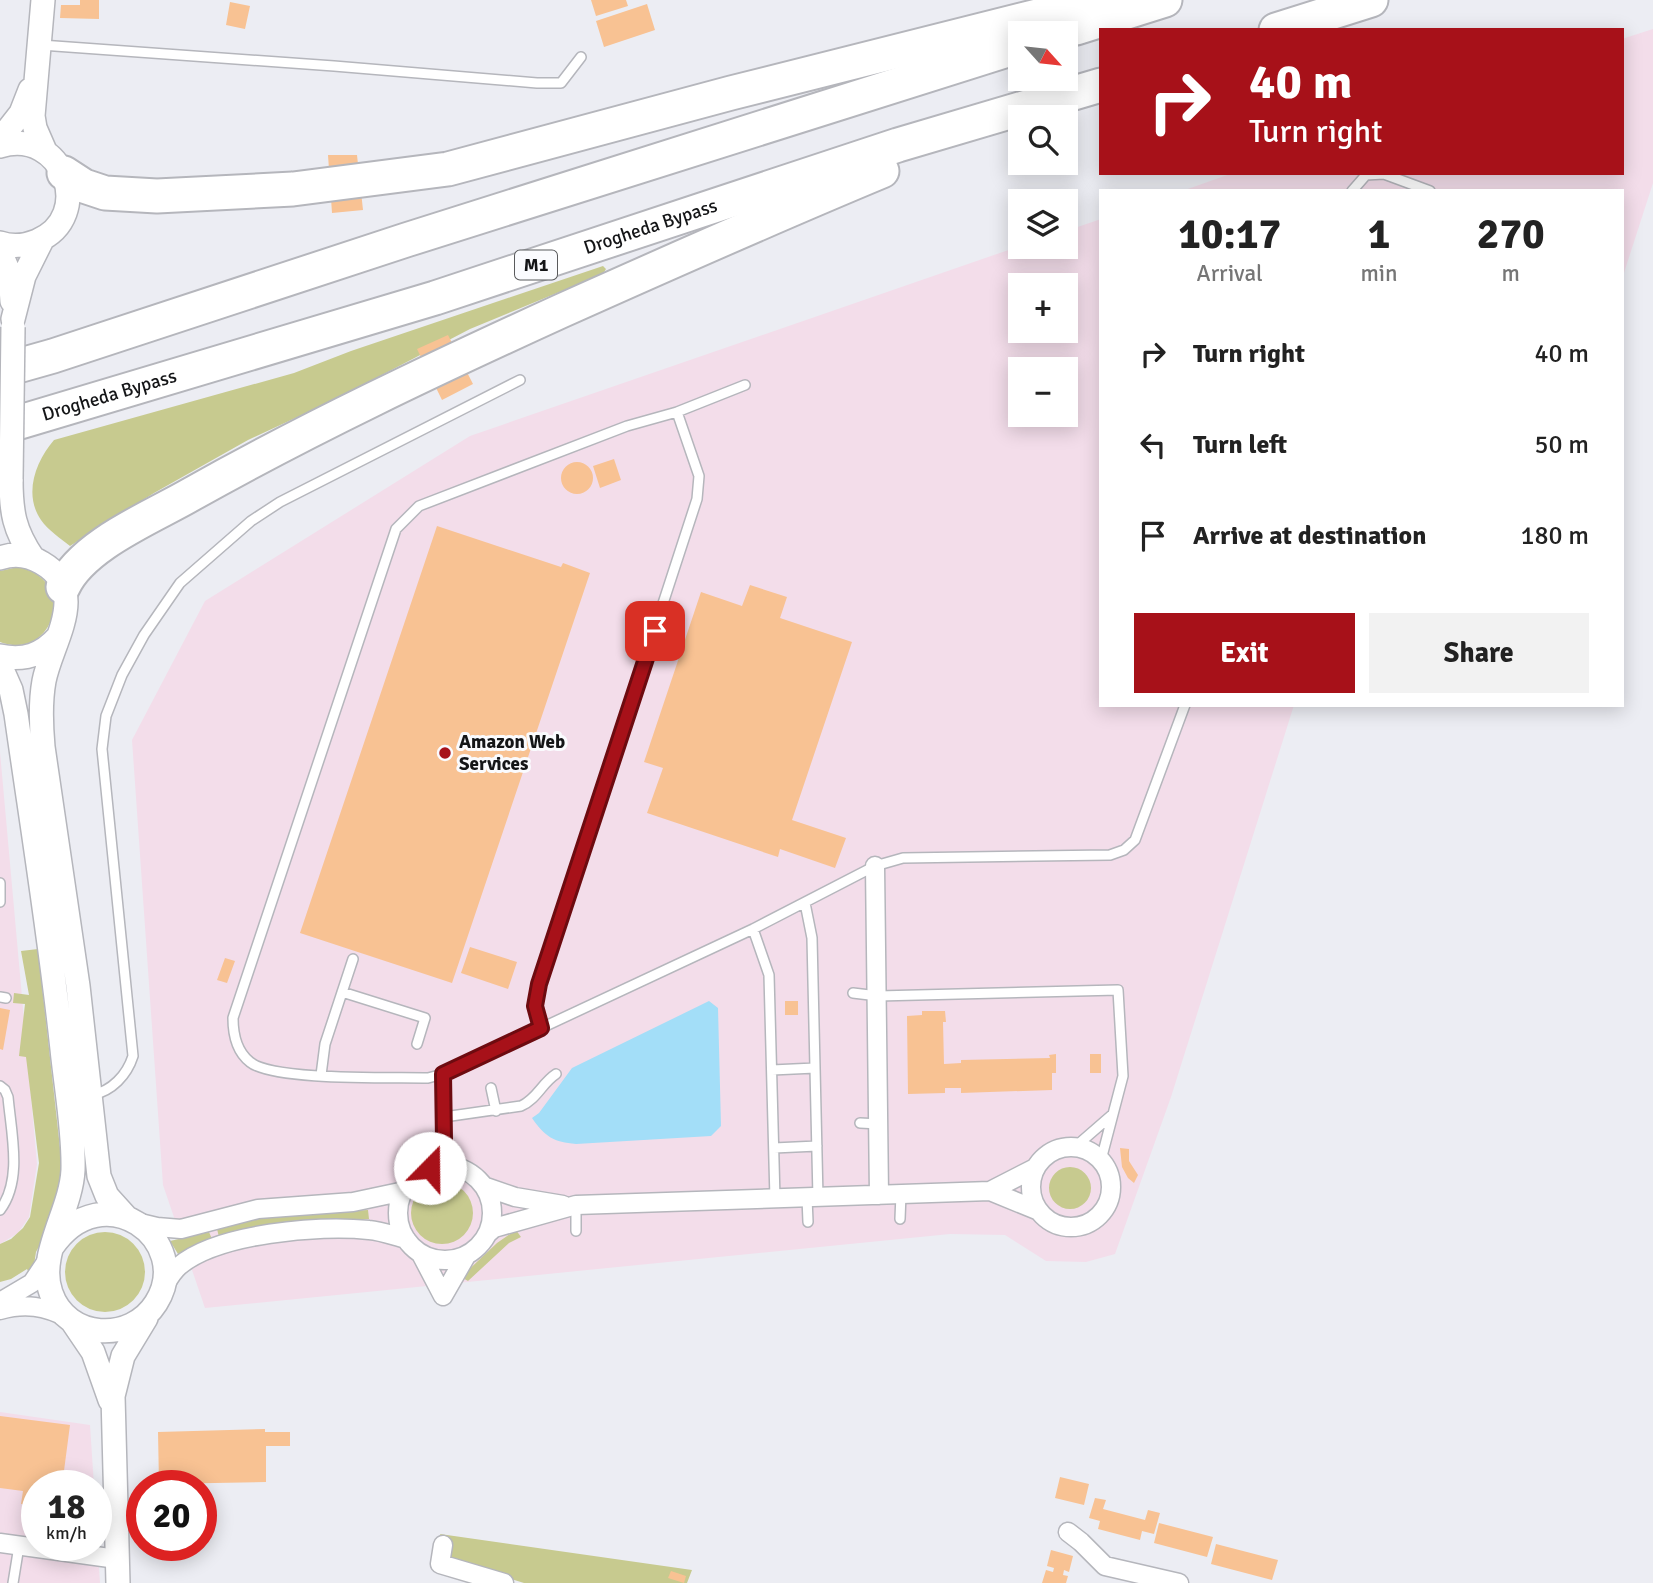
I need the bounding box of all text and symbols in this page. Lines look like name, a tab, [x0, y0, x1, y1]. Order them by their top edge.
north arrow	[1008, 21, 1078, 91]
map controls	[1008, 21, 1078, 427]
text: 40 m	[1249, 52, 1352, 112]
icon: right	[1134, 56, 1225, 147]
button: search	[1008, 105, 1078, 175]
text: Turn right	[1249, 112, 1382, 151]
button: layers	[1008, 189, 1078, 259]
street label: Drogheda Bypass	[581, 194, 720, 260]
text: 10:17	[1178, 209, 1281, 260]
text: 1	[1368, 209, 1390, 260]
text: 270	[1477, 209, 1545, 260]
road number: M1	[515, 250, 557, 279]
text: Arrival	[1197, 259, 1263, 288]
text: min	[1360, 259, 1398, 288]
text: m	[1502, 259, 1520, 288]
button: +	[1008, 273, 1078, 343]
icon: right	[1134, 335, 1172, 373]
text: Turn right	[1193, 338, 1305, 370]
text: 40 m	[1534, 338, 1589, 370]
button: −	[1008, 357, 1078, 427]
street label: Drogheda Bypass	[39, 364, 179, 427]
icon: left	[1134, 426, 1172, 464]
text: Turn left	[1193, 429, 1287, 461]
text: 50 m	[1534, 429, 1589, 461]
icon: arrive	[1134, 517, 1172, 555]
text: Arrive at destination	[1193, 520, 1426, 552]
text: 180 m	[1520, 520, 1589, 552]
pin	[625, 601, 685, 661]
icon: arrive	[636, 612, 674, 650]
button: Exit	[1134, 613, 1355, 693]
button: Share	[1369, 613, 1589, 693]
place label: Amazon Web Services	[459, 730, 565, 776]
marker: Amazon Web Services	[437, 745, 453, 761]
position arrow	[393, 1131, 467, 1205]
speed limit sign: 20	[126, 1470, 217, 1561]
text: 18	[48, 1485, 85, 1528]
text: km/h	[46, 1522, 87, 1544]

